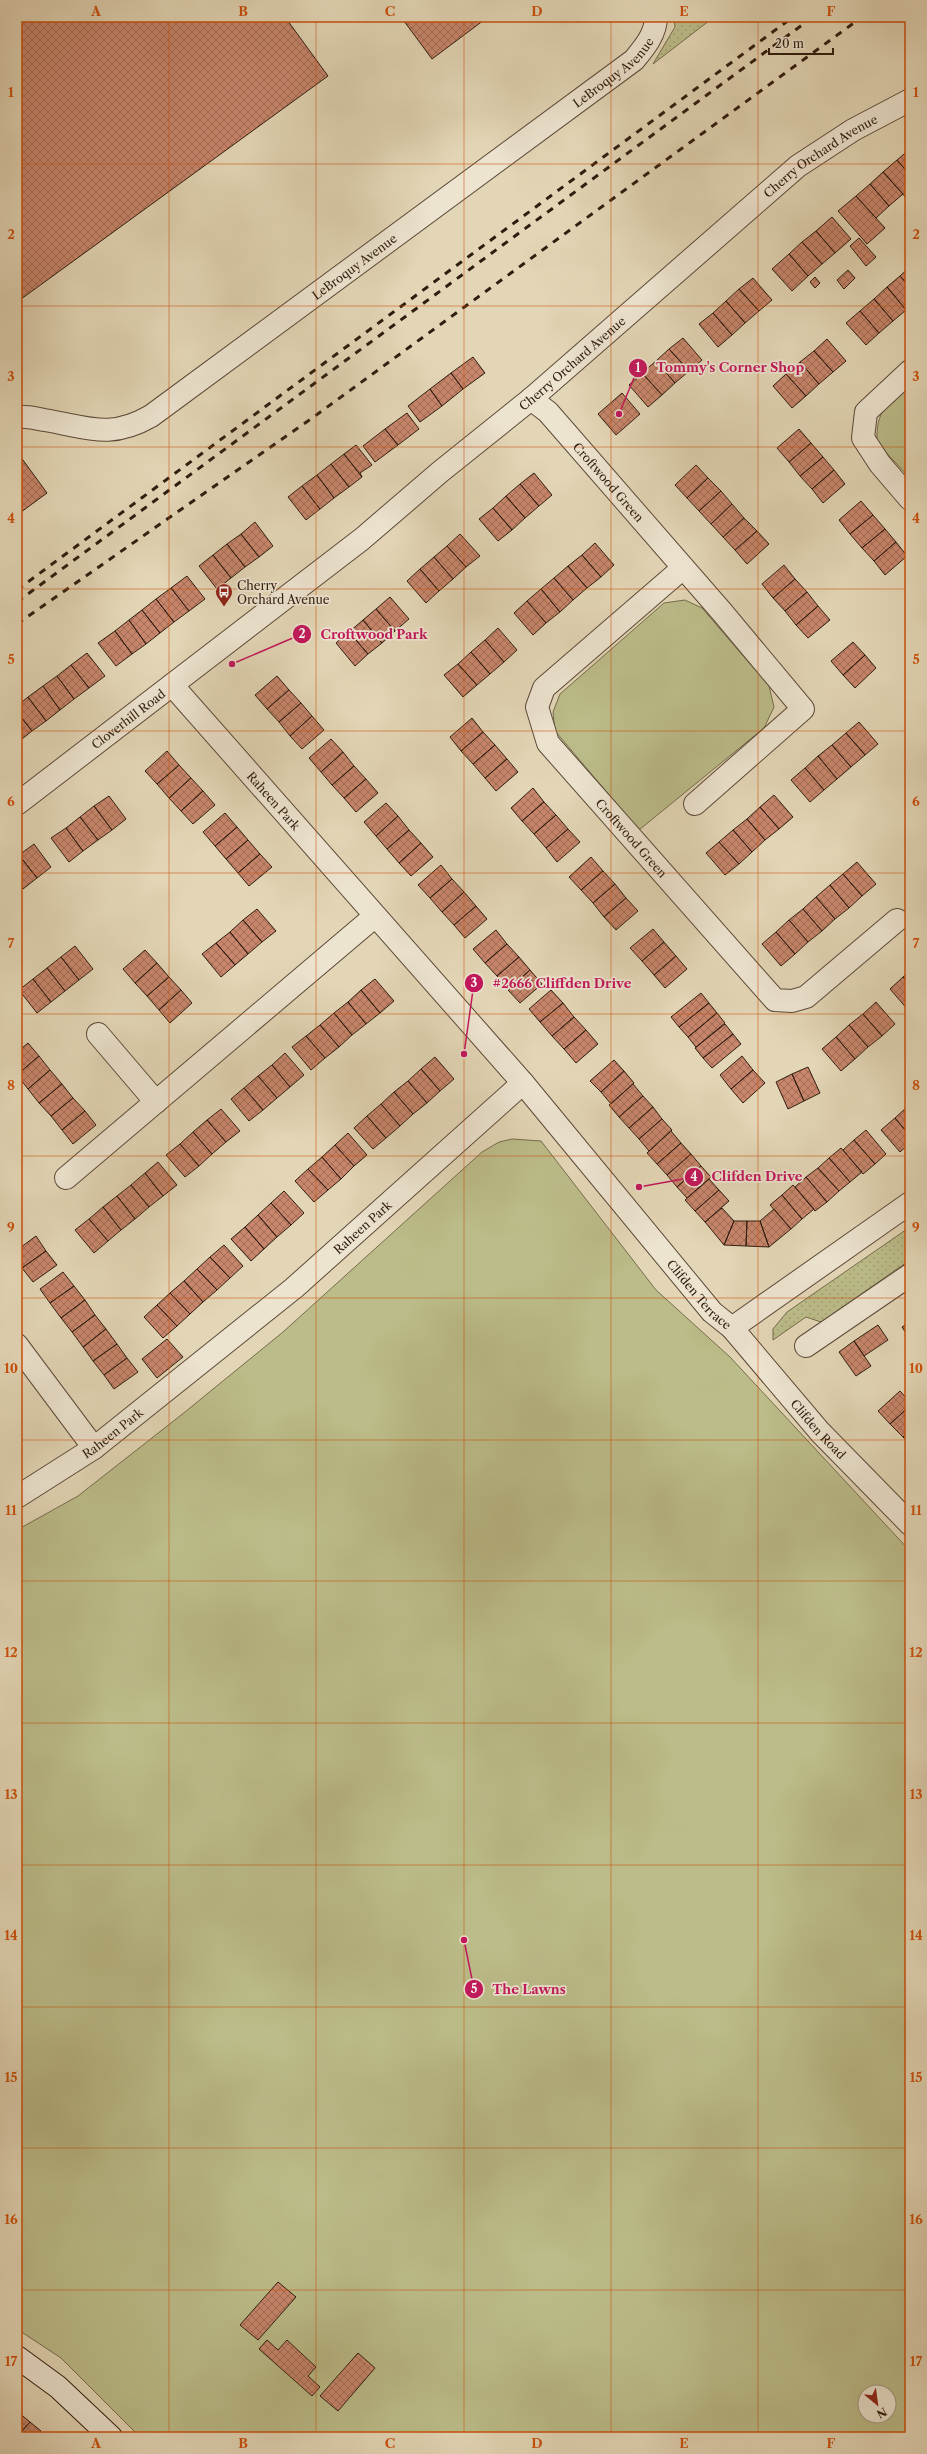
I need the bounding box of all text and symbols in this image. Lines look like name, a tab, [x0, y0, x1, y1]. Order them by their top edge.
text: A	[90, 3, 102, 19]
text: B	[238, 3, 248, 19]
text: C	[385, 3, 395, 19]
text: D	[531, 3, 543, 19]
text: E	[679, 3, 689, 19]
text: F	[827, 3, 836, 19]
scale bar	[769, 30, 833, 56]
street label: LeBroquy Avenue	[570, 34, 657, 110]
text: 20 m	[775, 36, 804, 51]
text: 1	[8, 84, 14, 100]
text: 1	[913, 84, 919, 100]
street label: Cherry Orchard Avenue	[760, 111, 880, 200]
text: 2	[7, 226, 15, 242]
text: 2	[912, 226, 920, 242]
street label: LeBroquy Avenue	[309, 230, 400, 302]
street label: Cherry Orchard Avenue	[516, 313, 628, 413]
callout: Tommy's Corner Shop	[628, 355, 812, 380]
text: Tommy's Corner Shop	[656, 359, 804, 375]
text: 1	[635, 360, 641, 375]
text: 3	[7, 368, 15, 384]
text: 3	[912, 368, 920, 384]
street label: Croftwood Green	[570, 439, 648, 525]
text: 4	[7, 510, 15, 526]
text: 4	[912, 510, 920, 526]
place label: Cherry Orchard Avenue	[237, 578, 330, 607]
bus stop icon: Cherry Orchard Avenue	[214, 582, 234, 607]
callout: Croftwood Park	[292, 622, 435, 647]
text: 2	[298, 626, 306, 641]
text: Croftwood Park	[321, 626, 428, 642]
text: 5	[7, 651, 15, 667]
text: 5	[912, 651, 920, 667]
street label: Cloverhill Road	[88, 685, 168, 752]
street label: Raheen Park	[244, 768, 304, 834]
text: 6	[7, 793, 15, 809]
text: 6	[912, 793, 920, 809]
street label: Croftwood Green	[593, 795, 671, 881]
text: 7	[8, 935, 15, 951]
text: 7	[913, 935, 920, 951]
callout: #2666 Cliffden Drive	[464, 971, 639, 996]
text: 3	[471, 975, 478, 990]
text: #2666 Cliffden Drive	[493, 975, 632, 991]
text: 8	[7, 1077, 15, 1093]
text: 8	[912, 1077, 920, 1093]
callout: Clifden Drive	[684, 1164, 811, 1189]
text: Clifden Drive	[711, 1168, 803, 1184]
text: 4	[690, 1169, 698, 1184]
street label: Raheen Park	[330, 1196, 395, 1257]
text: 9	[7, 1219, 15, 1235]
text: 9	[912, 1219, 920, 1235]
street label: Clifden Terrace	[664, 1256, 735, 1332]
text: 10	[4, 1360, 18, 1376]
text: 10	[909, 1360, 923, 1376]
street label: Clifden Road	[788, 1396, 850, 1462]
street label: Raheen Park	[79, 1404, 147, 1461]
text: 11	[5, 1502, 17, 1518]
text: 11	[910, 1502, 922, 1518]
text: 12	[4, 1644, 18, 1660]
text: 12	[909, 1644, 923, 1660]
text: 13	[4, 1786, 18, 1802]
text: 13	[909, 1786, 923, 1802]
text: 14	[4, 1927, 18, 1943]
text: 14	[909, 1927, 923, 1943]
callout: The Lawns	[464, 1977, 573, 2002]
text: 5	[471, 1981, 478, 1996]
text: The Lawns	[492, 1981, 566, 1997]
text: 15	[4, 2069, 18, 2085]
text: 15	[909, 2069, 923, 2085]
text: 16	[4, 2211, 18, 2227]
text: 16	[909, 2211, 923, 2227]
text: 17	[5, 2353, 18, 2369]
text: 17	[910, 2353, 923, 2369]
north arrow	[857, 2384, 897, 2424]
text: N	[874, 2404, 889, 2421]
text: A	[90, 2435, 102, 2451]
text: B	[238, 2435, 248, 2451]
text: C	[385, 2435, 395, 2451]
text: D	[531, 2435, 543, 2451]
text: E	[679, 2435, 689, 2451]
text: F	[827, 2435, 836, 2451]

